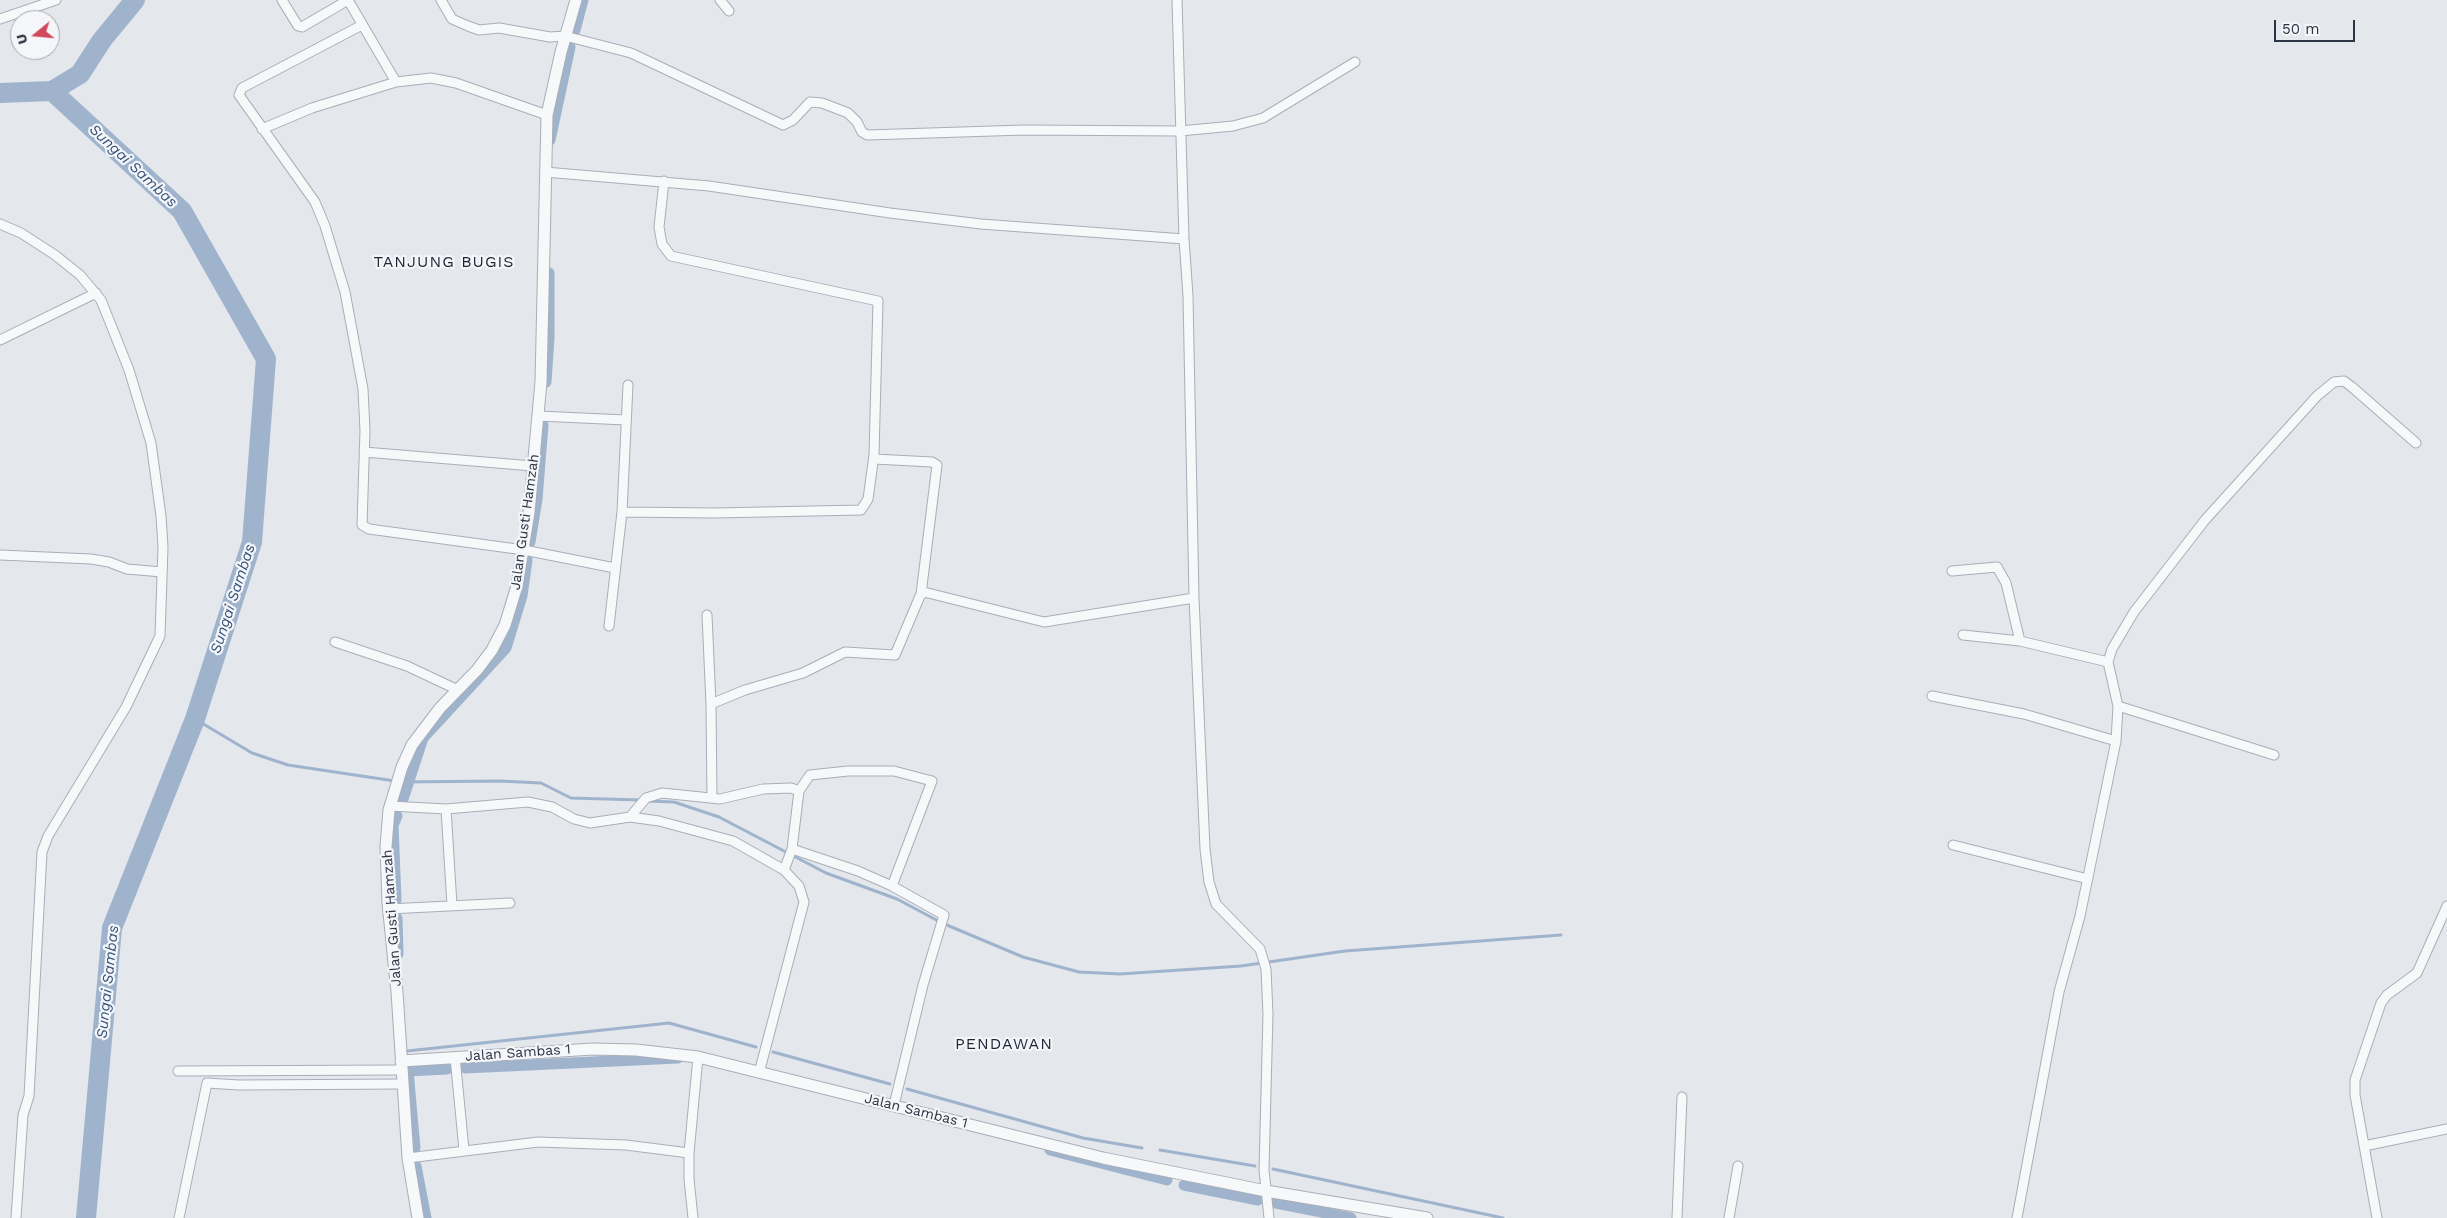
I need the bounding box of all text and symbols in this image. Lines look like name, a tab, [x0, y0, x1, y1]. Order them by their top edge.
north arrow	[10, 10, 60, 60]
scale bar	[2277, 10, 2358, 42]
text: 50 m	[2282, 20, 2319, 38]
text: U	[13, 32, 31, 46]
water label: Sungai Sambas	[85, 121, 181, 211]
district label: TANJUNG BUGIS	[372, 252, 516, 272]
street label: Jalan Gusti Hamzah	[507, 453, 543, 591]
water label: Sungai Sambas	[207, 542, 259, 656]
street label: Jalan Gusti Hamzah	[379, 849, 405, 987]
water label: Sungai Sambas	[93, 924, 123, 1040]
district label: PENDAWAN	[954, 1034, 1054, 1054]
street label: Jalan Sambas 1	[465, 1041, 571, 1065]
street label: Jalan Sambas 1	[863, 1090, 969, 1132]

